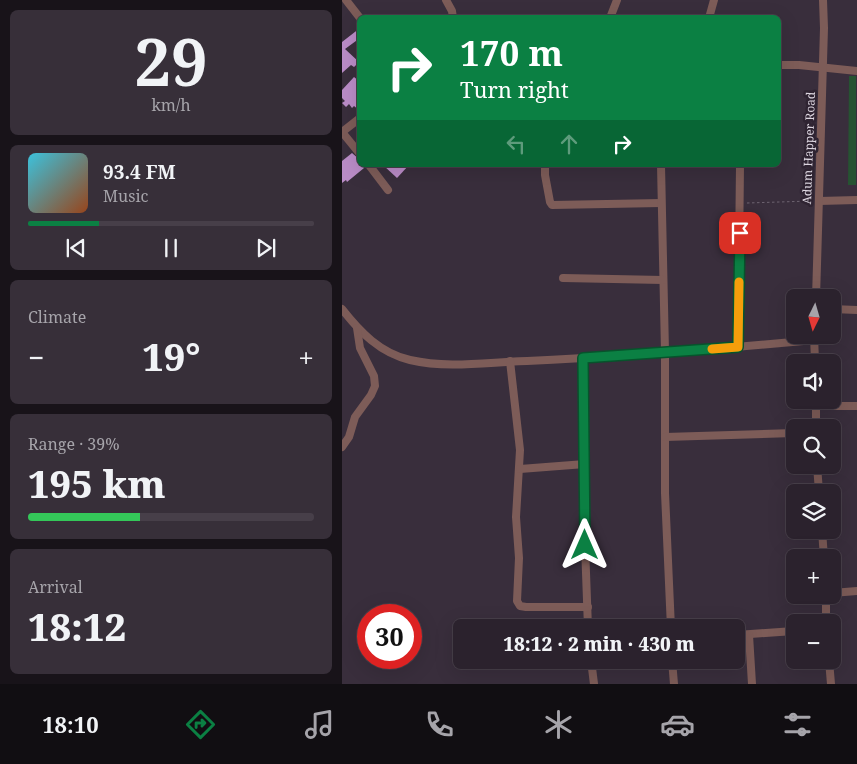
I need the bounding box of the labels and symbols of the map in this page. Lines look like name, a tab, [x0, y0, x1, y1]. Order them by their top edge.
street label: Adum Happer Road	[798, 91, 819, 205]
pin	[719, 212, 761, 254]
north arrow	[786, 289, 841, 344]
position arrow	[558, 518, 610, 570]
speed limit sign: 30	[357, 604, 422, 669]

